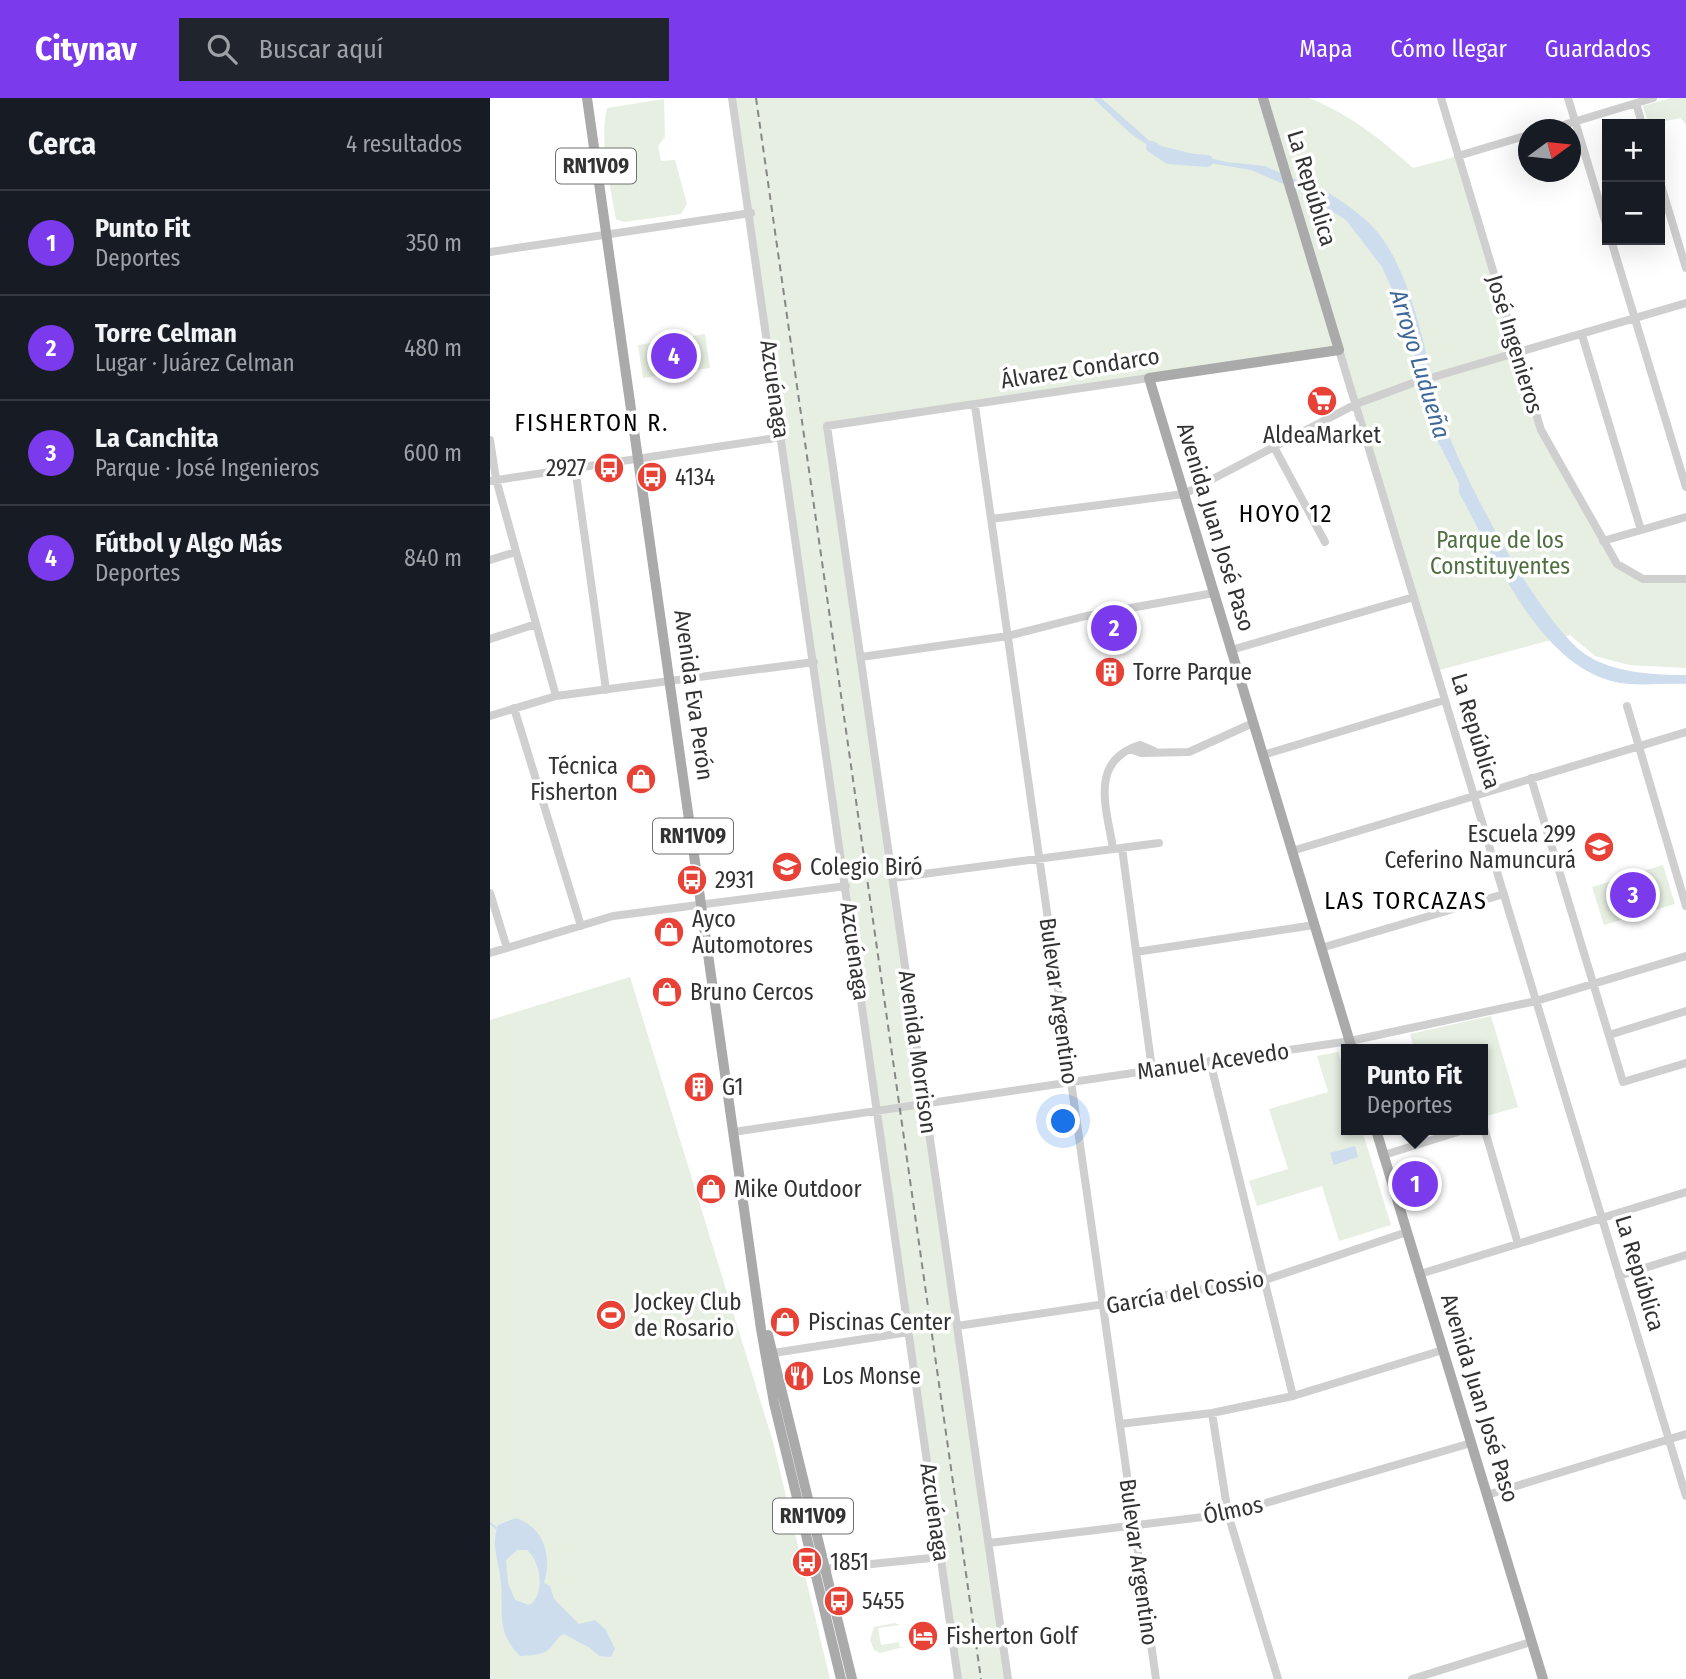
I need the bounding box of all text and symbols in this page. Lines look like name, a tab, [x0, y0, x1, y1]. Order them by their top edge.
search box	[179, 18, 669, 81]
text: Citynav	[35, 29, 137, 69]
icon: search	[203, 30, 241, 68]
text: Buscar aquí	[259, 34, 383, 65]
text: Mapa	[1299, 35, 1352, 63]
text: Cómo llegar	[1390, 35, 1507, 63]
text: Guardados	[1545, 35, 1651, 63]
north arrow	[1518, 119, 1581, 182]
map controls	[1602, 119, 1665, 245]
button: +	[1602, 119, 1665, 182]
text: Cerca	[28, 126, 96, 162]
street label: La República	[1281, 127, 1343, 249]
text: 4 resultados	[346, 130, 462, 158]
road number: RN1V09	[556, 148, 636, 184]
button: −	[1602, 182, 1665, 245]
text: Punto Fit	[95, 213, 190, 244]
text: 1	[46, 229, 56, 257]
text: 350 m	[406, 229, 462, 257]
text: Deportes	[95, 244, 180, 272]
street label: José Ingenieros	[1481, 271, 1549, 417]
water label: Arroyo Ludueña	[1384, 285, 1456, 442]
text: Torre Celman	[95, 318, 237, 349]
pin: 4	[651, 330, 697, 382]
text: 2	[46, 334, 56, 362]
text: 480 m	[404, 334, 462, 362]
street label: Azcuénaga	[754, 338, 796, 440]
street label: Álvarez Condarco	[999, 341, 1161, 394]
text: Lugar · Juárez Celman	[95, 349, 295, 377]
supermarket icon: AldeaMarket	[1305, 384, 1339, 418]
district label: FISHERTON R.	[515, 409, 669, 437]
street label: Avenida Juan José Paso	[1171, 419, 1261, 635]
place label: AldeaMarket	[1263, 421, 1381, 449]
text: La Canchita	[95, 423, 219, 454]
text: 3	[46, 439, 56, 467]
text: 600 m	[404, 439, 462, 467]
bus stop icon: 2927	[592, 451, 626, 485]
text: Parque · José Ingenieros	[95, 454, 319, 482]
place label: 2927	[546, 454, 586, 482]
bus stop icon: 4134	[635, 460, 669, 494]
place label: 4134	[675, 463, 715, 491]
district label: HOYO 12	[1239, 500, 1333, 528]
park label: Parque de los Constituyentes	[1430, 526, 1570, 580]
text: Fútbol y Algo Más	[95, 528, 282, 559]
text: 4	[45, 544, 57, 572]
text: 840 m	[404, 544, 462, 572]
text: Deportes	[95, 559, 180, 587]
pin: 2	[1091, 602, 1137, 654]
street label: Avenida Eva Perón	[668, 608, 720, 782]
building icon: Torre Parque	[1093, 655, 1127, 689]
place label: Torre Parque	[1133, 658, 1252, 686]
street label: La República	[1445, 670, 1507, 792]
place label: Técnica Fisherton	[530, 752, 618, 806]
shop icon: Técnica Fisherton	[624, 762, 658, 796]
road number: RN1V09	[653, 818, 733, 854]
place label: Escuela 299 Ceferino Namuncurá	[1384, 820, 1576, 874]
school or university icon: Escuela 299 Ceferino Namuncurá	[1582, 830, 1616, 864]
school or university icon: Colegio Biró	[770, 850, 804, 884]
place label: Colegio Biró	[810, 853, 923, 881]
bus stop icon: 2931	[675, 863, 709, 897]
place label: 2931	[715, 866, 755, 894]
pin: 3	[1610, 869, 1656, 921]
district label: LAS TORCAZAS	[1324, 887, 1488, 915]
street label: Azcuénaga	[834, 900, 876, 1002]
place label: Ayco Automotores	[692, 905, 813, 959]
shop icon: Ayco Automotores	[652, 915, 686, 949]
street label: Bulevar Argentino	[1033, 916, 1085, 1086]
street label: Avenida Morrison	[893, 968, 943, 1136]
shop icon: Bruno Cercos	[650, 975, 684, 1009]
place label: Bruno Cercos	[690, 978, 814, 1006]
street label: Manuel Acevedo	[1135, 1036, 1291, 1086]
popup	[1341, 1044, 1488, 1135]
text: Punto Fit	[1367, 1060, 1462, 1091]
building icon: G1	[682, 1070, 716, 1104]
place label: G1	[722, 1073, 743, 1101]
text: Deportes	[1367, 1091, 1452, 1119]
your location	[1046, 1104, 1080, 1138]
pin: 1	[1392, 1158, 1438, 1210]
shop icon: Mike Outdoor	[694, 1172, 728, 1206]
place label: Mike Outdoor	[734, 1175, 862, 1203]
street label: La República	[1609, 1212, 1671, 1334]
street label: García del Cossio	[1104, 1264, 1266, 1320]
place label: Jockey Club de Rosario	[634, 1288, 741, 1342]
street label: Avenida Juan José Paso	[1435, 1290, 1525, 1506]
sports icon: Jockey Club de Rosario	[594, 1298, 628, 1332]
shop icon: Piscinas Center	[768, 1305, 802, 1339]
place label: Piscinas Center	[808, 1308, 951, 1336]
restaurant icon: Los Monse	[782, 1359, 816, 1393]
place label: Los Monse	[822, 1362, 921, 1390]
street label: Azcuénaga	[914, 1461, 956, 1563]
street label: Bulevar Argentino	[1113, 1477, 1165, 1647]
street label: Ólmos	[1201, 1490, 1265, 1530]
road number: RN1V09	[773, 1498, 853, 1534]
bus stop icon: 1851	[790, 1545, 824, 1579]
place label: 1851	[830, 1548, 869, 1576]
bus stop icon: 5455	[822, 1584, 856, 1618]
place label: 5455	[862, 1587, 904, 1615]
hotel icon: Fisherton Golf	[906, 1619, 940, 1653]
place label: Fisherton Golf	[946, 1622, 1080, 1650]

